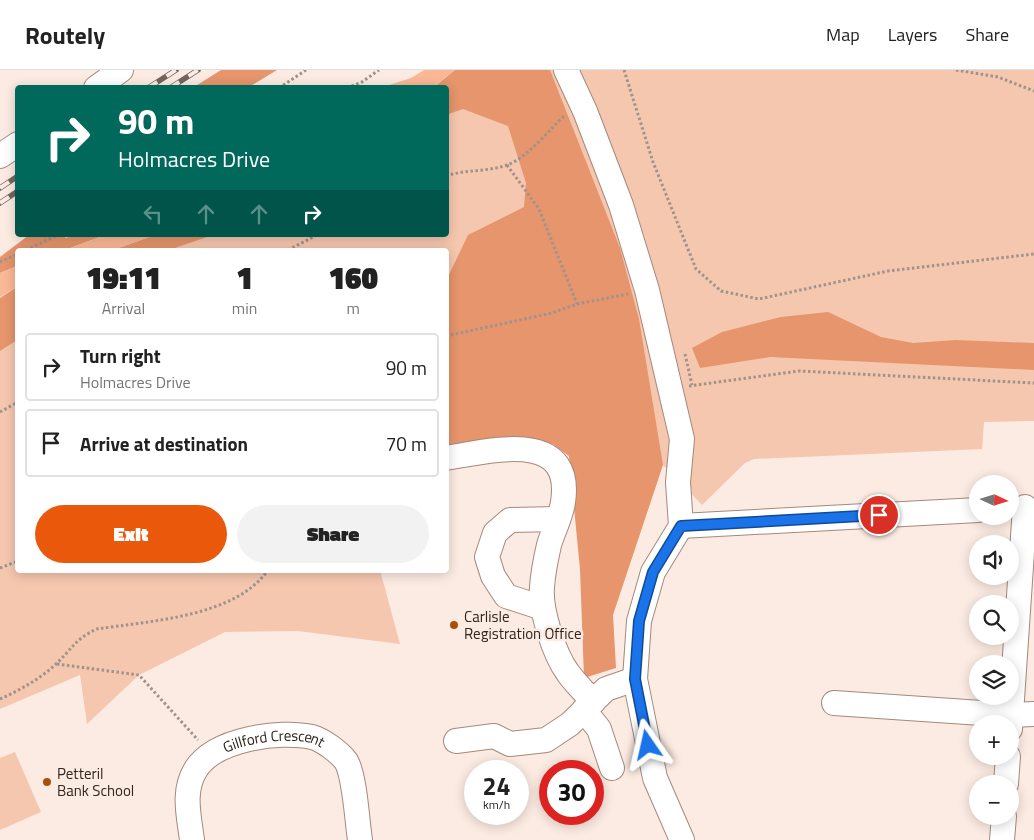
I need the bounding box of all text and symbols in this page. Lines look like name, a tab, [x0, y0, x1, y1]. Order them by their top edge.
text: Routely	[25, 17, 105, 53]
text: Map	[826, 21, 860, 48]
text: Layers	[888, 21, 937, 48]
text: Share	[965, 21, 1009, 48]
text: 90 m	[118, 94, 194, 148]
icon: right	[35, 105, 100, 170]
text: Holmacres Drive	[118, 142, 270, 176]
icon: left	[139, 200, 167, 228]
icon: ahead	[192, 200, 220, 228]
icon: ahead	[245, 200, 273, 228]
icon: right	[298, 200, 326, 228]
text: 19:11	[86, 255, 161, 301]
text: 1	[236, 255, 253, 301]
text: 160	[328, 255, 378, 301]
text: Arrival	[102, 296, 145, 320]
text: min	[232, 296, 257, 320]
text: m	[346, 296, 360, 320]
text: Turn right	[80, 341, 161, 370]
icon: right	[37, 353, 65, 381]
text: 90 m	[386, 353, 427, 382]
text: Holmacres Drive	[80, 370, 191, 394]
icon: arrive	[37, 429, 65, 457]
text: Arrive at destination	[80, 429, 248, 458]
text: 70 m	[386, 429, 427, 458]
north arrow	[969, 475, 1019, 525]
map controls	[969, 475, 1019, 825]
pin	[858, 494, 900, 536]
icon: arrive	[865, 501, 893, 529]
button: Exit	[35, 505, 227, 563]
button: Share	[237, 505, 429, 563]
button: sound	[969, 535, 1019, 585]
button: search	[969, 595, 1019, 645]
place label: Carlisle Registration Office	[464, 605, 582, 645]
marker: Carlisle Registration Office	[448, 619, 460, 631]
button: layers	[969, 655, 1019, 705]
button: +	[969, 715, 1019, 765]
position arrow	[621, 718, 673, 770]
street label: Gillford Crescent	[219, 723, 330, 758]
speed limit sign: 30	[539, 760, 604, 825]
place label: Petteril Bank School	[57, 762, 134, 802]
text: 24	[482, 767, 511, 805]
button: −	[969, 775, 1019, 825]
marker: Petteril Bank School	[41, 776, 53, 788]
text: km/h	[483, 795, 510, 814]

